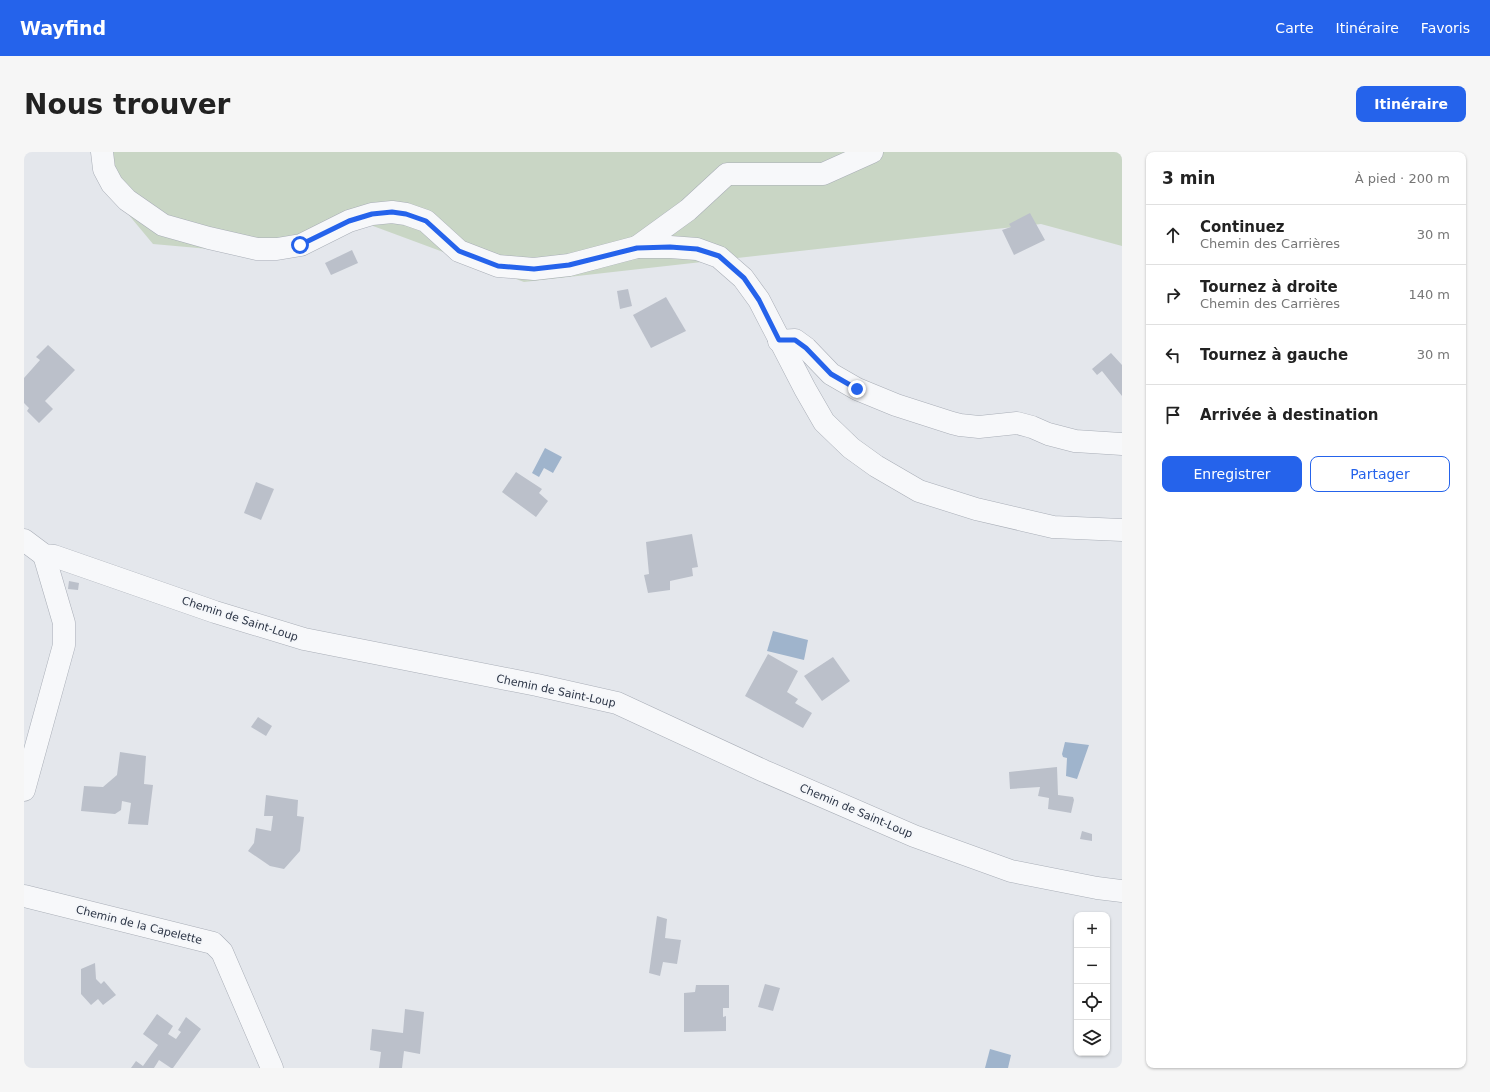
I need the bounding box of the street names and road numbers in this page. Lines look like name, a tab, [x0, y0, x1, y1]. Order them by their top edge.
street label: Chemin de Saint-Loup	[180, 594, 300, 644]
street label: Chemin de Saint-Loup	[495, 672, 617, 710]
street label: Chemin de Saint-Loup	[798, 781, 915, 841]
street label: Chemin de la Capelette	[75, 903, 204, 947]

